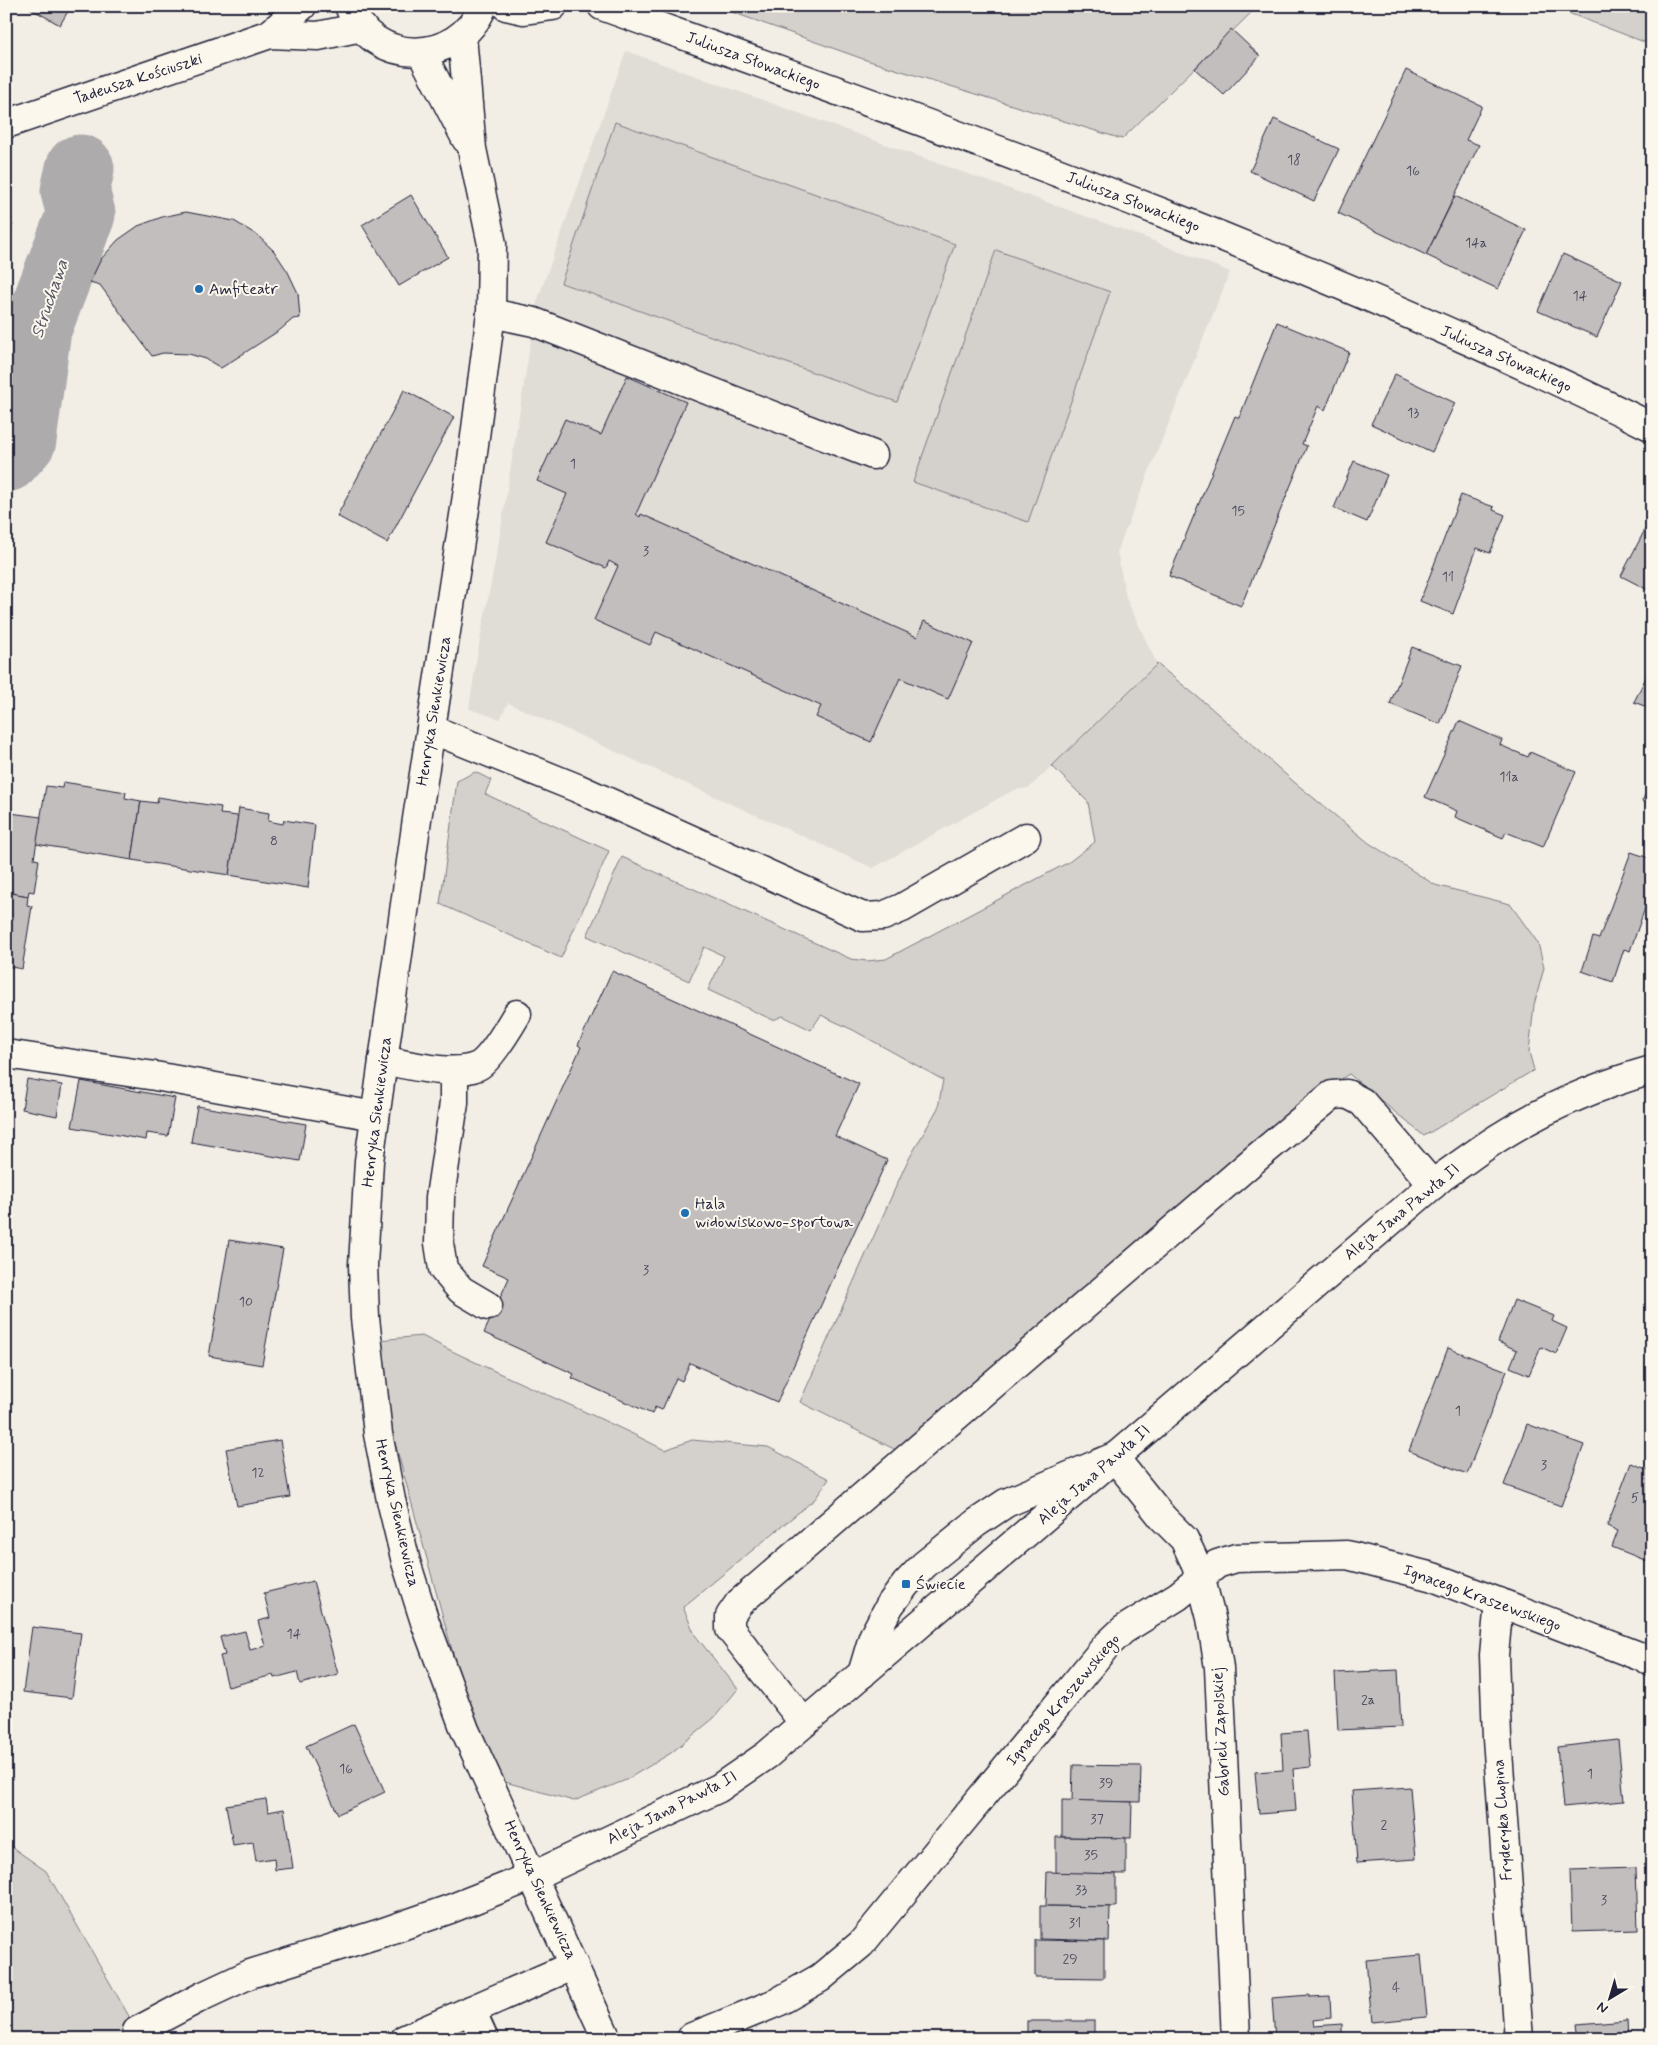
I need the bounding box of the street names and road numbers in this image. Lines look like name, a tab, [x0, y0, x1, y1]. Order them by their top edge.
street label: Juliusza Słowackiego	[683, 27, 823, 95]
street label: Tadeusza Kościuszki	[71, 48, 205, 110]
street label: Juliusza Słowackiego	[1063, 167, 1203, 237]
street label: Juliusza Słowackiego	[1437, 321, 1575, 397]
street label: Henryka Sienkiewicza	[412, 635, 456, 787]
street label: Henryka Sienkiewicza	[357, 1036, 397, 1188]
street label: Aleja Jana Pawła II	[1340, 1159, 1464, 1265]
street label: Aleja Jana Pawła II	[1033, 1420, 1155, 1530]
street label: Henryka Sienkiewicza	[370, 1437, 424, 1589]
street label: Ignacego Kraszewskiego	[1400, 1560, 1564, 1637]
street label: Ignacego Kraszewskiego	[1001, 1629, 1125, 1771]
street label: Gabrieli Zapolskiej	[1207, 1667, 1235, 1797]
street label: Fryderyka Chopina	[1488, 1758, 1518, 1881]
street label: Aleja Jana Pawła II	[604, 1766, 740, 1850]
street label: Henryka Sienkiewicza	[498, 1817, 582, 1963]

